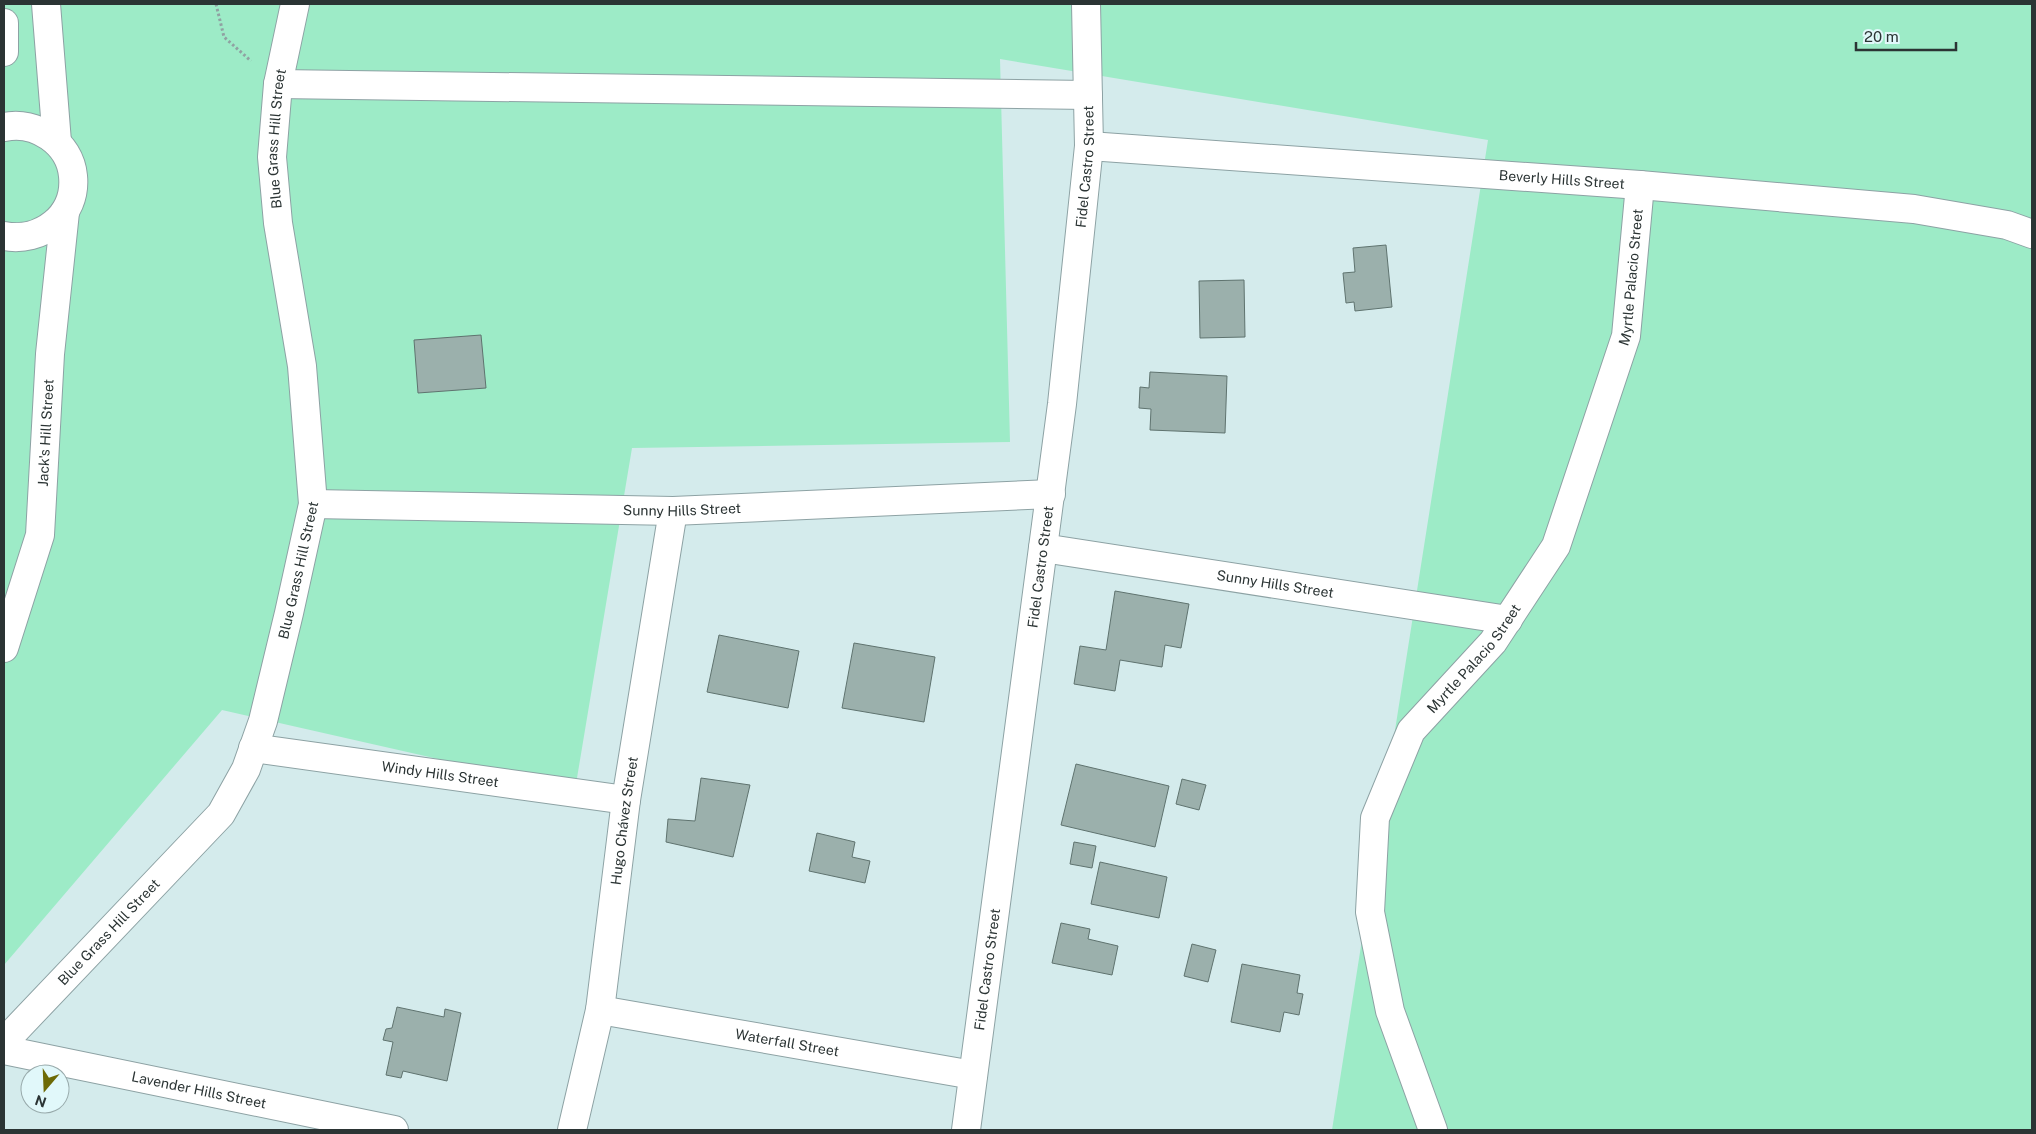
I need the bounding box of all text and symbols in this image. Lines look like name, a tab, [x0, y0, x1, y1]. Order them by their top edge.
scale bar	[1856, 20, 1956, 52]
text: 20 m	[1864, 28, 1899, 45]
street label: Blue Grass Hill Street	[264, 67, 289, 209]
street label: Fidel Castro Street	[1072, 105, 1097, 229]
street label: Beverly Hills Street	[1498, 167, 1625, 192]
street label: Myrtle Palacio Street	[1615, 208, 1646, 348]
street label: Jack's Hill Street	[35, 378, 57, 487]
street label: Blue Grass Hill Street	[275, 500, 321, 641]
street label: Sunny Hills Street	[623, 500, 741, 519]
street label: Fidel Castro Street	[1024, 505, 1056, 629]
street label: Sunny Hills Street	[1216, 567, 1335, 601]
street label: Myrtle Palacio Street	[1424, 601, 1524, 716]
street label: Hugo Chávez Street	[608, 755, 641, 886]
street label: Windy Hills Street	[381, 758, 500, 790]
street label: Blue Grass Hill Street	[55, 876, 163, 988]
street label: Fidel Castro Street	[971, 907, 1003, 1031]
street label: Waterfall Street	[734, 1026, 840, 1060]
north arrow	[20, 1064, 70, 1114]
street label: Lavender Hills Street	[130, 1068, 268, 1112]
text: N	[33, 1092, 49, 1111]

